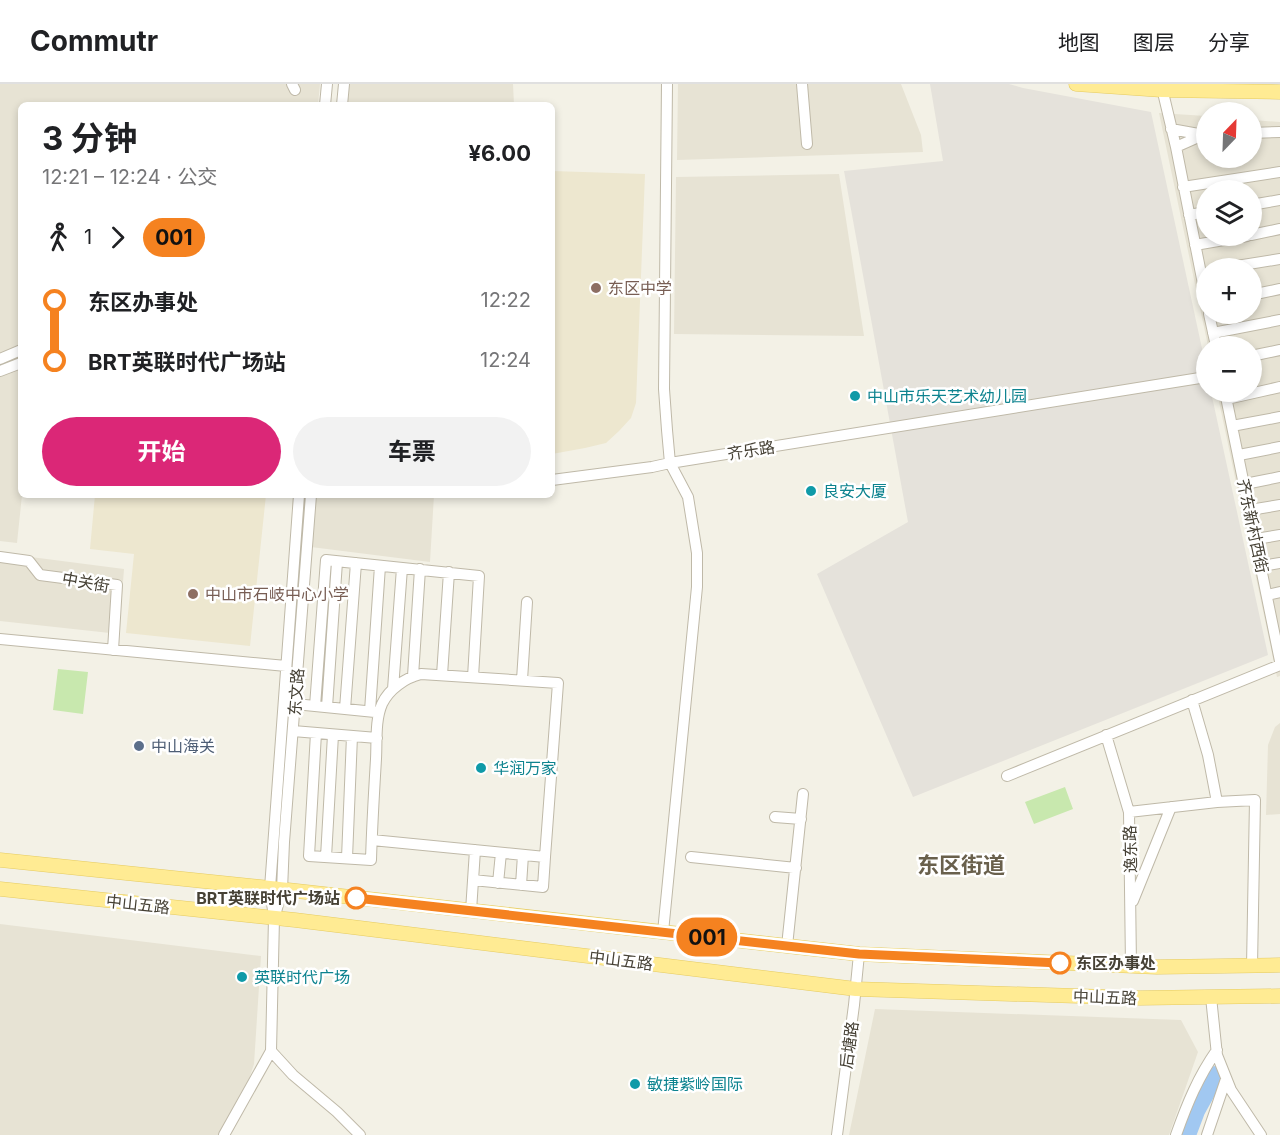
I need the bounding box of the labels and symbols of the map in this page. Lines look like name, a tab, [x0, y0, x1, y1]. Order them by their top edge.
north arrow	[1196, 102, 1262, 168]
place label: 东区中学	[608, 278, 672, 298]
marker: 东区中学	[589, 281, 603, 295]
place label: 中山市乐天艺术幼儿园	[867, 386, 1027, 406]
marker: 中山市乐天艺术幼儿园	[848, 389, 862, 403]
street label: 齐乐路	[726, 436, 776, 464]
street label: 齐东新村西街	[1233, 477, 1273, 575]
place label: 良安大厦	[823, 481, 887, 501]
marker: 良安大厦	[804, 484, 818, 498]
street label: 中关街	[61, 568, 111, 596]
place label: 中山市石岐中心小学	[205, 584, 349, 604]
marker: 中山市石岐中心小学	[186, 587, 200, 601]
street label: 东文路	[284, 667, 308, 717]
place label: 中山海关	[151, 736, 215, 756]
marker: 中山海关	[132, 739, 146, 753]
place label: 华润万家	[493, 758, 557, 778]
marker: 华润万家	[474, 761, 488, 775]
street label: 逸东路	[1120, 825, 1140, 873]
district label: 东区街道	[917, 852, 1005, 878]
marker: BRT英联时代广场站	[345, 887, 367, 909]
place label: BRT英联时代广场站	[196, 888, 340, 908]
street label: 中山五路	[105, 891, 171, 917]
line badge: 001	[672, 918, 742, 956]
street label: 中山五路	[588, 946, 654, 974]
marker: 东区办事处	[1049, 952, 1071, 974]
place label: 东区办事处	[1076, 953, 1156, 973]
place label: 英联时代广场	[254, 967, 350, 987]
marker: 英联时代广场	[235, 970, 249, 984]
street label: 中山五路	[1073, 986, 1137, 1008]
street label: 后塘路	[836, 1020, 862, 1070]
place label: 敏捷紫岭国际	[647, 1074, 743, 1094]
marker: 敏捷紫岭国际	[628, 1077, 642, 1091]

